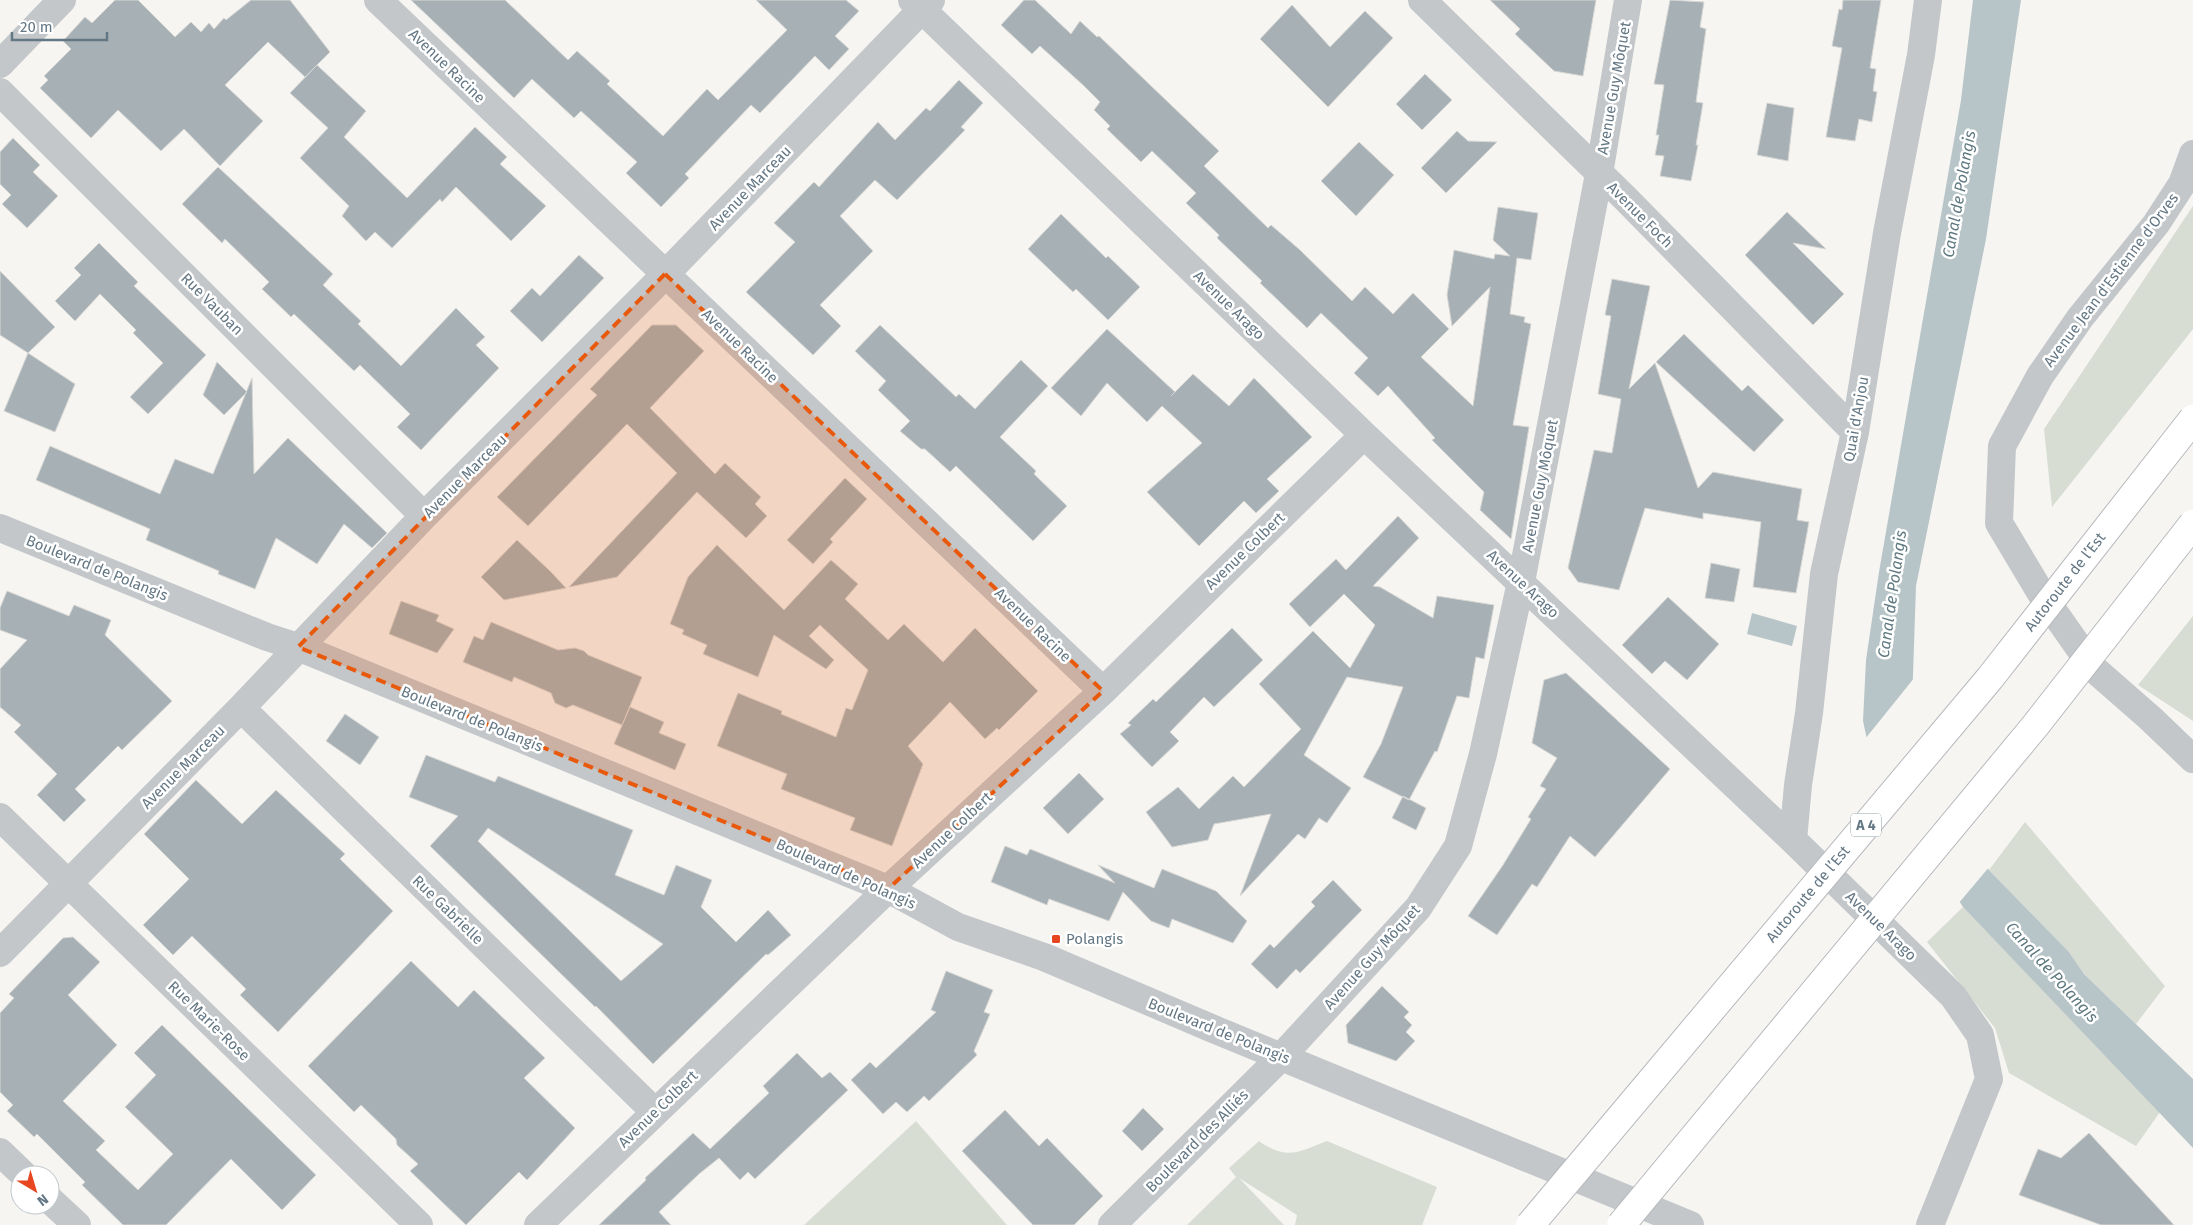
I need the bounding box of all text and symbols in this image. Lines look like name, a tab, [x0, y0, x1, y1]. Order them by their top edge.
scale bar	[12, 10, 108, 42]
text: 20 m	[20, 18, 53, 36]
street label: Avenue Guy Môquet	[1593, 19, 1635, 156]
street label: Avenue Racine	[405, 25, 489, 107]
water label: Canal de Polangis	[1938, 129, 1980, 259]
street label: Avenue Marceau	[705, 142, 795, 234]
street label: Avenue Foch	[1603, 178, 1677, 252]
street label: Avenue Jean d'Estienne d'Orves	[2040, 190, 2182, 370]
street label: Avenue Arago	[1190, 267, 1268, 343]
street label: Rue Vauban	[177, 269, 247, 339]
street label: Avenue Racine	[698, 305, 782, 387]
street label: Quai d'Anjou	[1840, 375, 1872, 463]
street label: Avenue Guy Môquet	[1518, 417, 1562, 554]
street label: Avenue Marceau	[419, 430, 511, 522]
street label: Avenue Colbert	[1202, 508, 1289, 593]
water label: Canal de Polangis	[1874, 529, 1910, 659]
street label: Autoroute de l’Est	[2021, 529, 2110, 635]
street label: Boulevard de Polangis	[24, 531, 170, 605]
street label: Avenue Arago	[1483, 546, 1563, 622]
street label: Avenue Racine	[991, 584, 1075, 666]
street label: Boulevard de Polangis	[399, 682, 545, 756]
street label: Avenue Marceau	[137, 721, 229, 813]
street label: Avenue Colbert	[908, 788, 996, 872]
road number: A 4	[1851, 814, 1881, 836]
street label: Boulevard de Polangis	[773, 835, 919, 913]
street label: Autoroute de l’Est	[1762, 842, 1854, 946]
street label: Rue Gabrielle	[409, 872, 487, 948]
street label: Avenue Arago	[1842, 888, 1920, 964]
street label: Avenue Guy Môquet	[1320, 900, 1424, 1013]
water label: Canal de Polangis	[2002, 918, 2102, 1026]
place label: Polangis	[1066, 930, 1123, 948]
marker: Polangis	[1050, 933, 1062, 945]
street label: Rue Marie-Rose	[164, 977, 254, 1065]
street label: Boulevard de Polangis	[1146, 994, 1292, 1068]
street label: Avenue Colbert	[615, 1066, 702, 1151]
street label: Boulevard des Alliés	[1142, 1086, 1252, 1196]
north arrow	[10, 1165, 60, 1215]
text: N	[34, 1190, 52, 1209]

